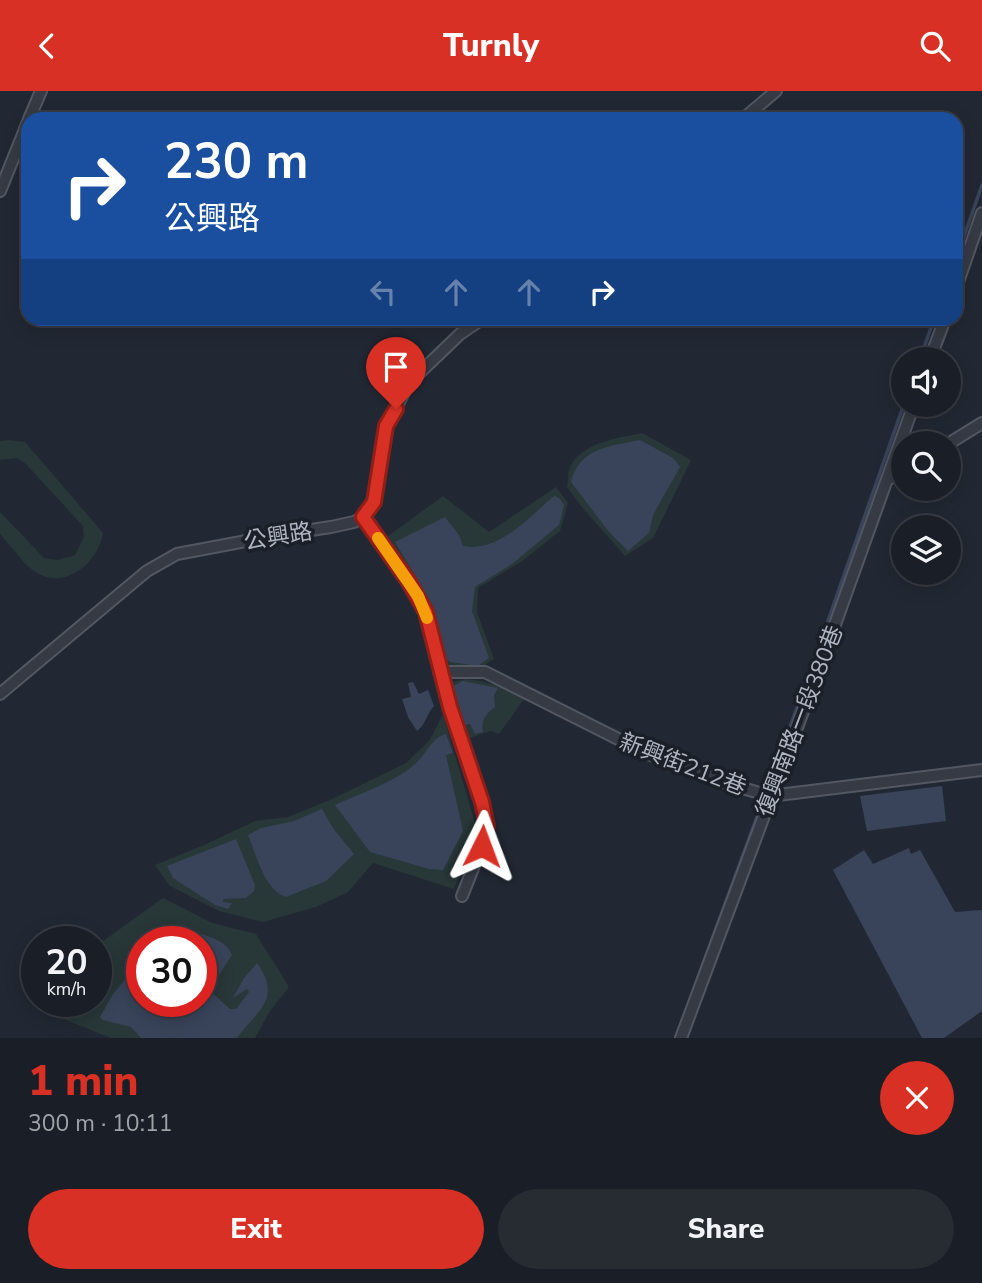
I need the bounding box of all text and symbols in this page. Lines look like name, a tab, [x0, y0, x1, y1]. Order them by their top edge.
text: Turnly	[443, 24, 539, 67]
icon: back	[28, 27, 66, 65]
icon: search	[916, 27, 954, 65]
text: 230 m	[164, 128, 308, 195]
icon: right	[49, 140, 140, 231]
text: 公興路	[164, 197, 260, 240]
icon: left	[364, 273, 402, 311]
icon: ahead	[437, 273, 475, 311]
icon: ahead	[510, 273, 548, 311]
icon: right	[583, 273, 621, 311]
pin	[366, 337, 426, 409]
map controls	[891, 347, 961, 585]
button: sound	[891, 347, 961, 417]
icon: arrive	[377, 348, 415, 386]
button: search	[891, 431, 961, 501]
button: layers	[891, 515, 961, 585]
street label: 公興路	[242, 516, 315, 557]
street label: 復興南路一段380巷	[749, 621, 850, 821]
street label: 新興街212巷	[615, 726, 751, 803]
position arrow	[445, 809, 519, 883]
speed limit sign: 30	[126, 926, 217, 1017]
text: 20	[45, 939, 88, 986]
text: km/h	[47, 977, 86, 1001]
text: 1 min	[28, 1053, 138, 1110]
button: close	[880, 1061, 954, 1135]
text: 300 m · 10:11	[28, 1108, 173, 1139]
button: Exit	[28, 1189, 484, 1269]
button: Share	[498, 1189, 954, 1269]

